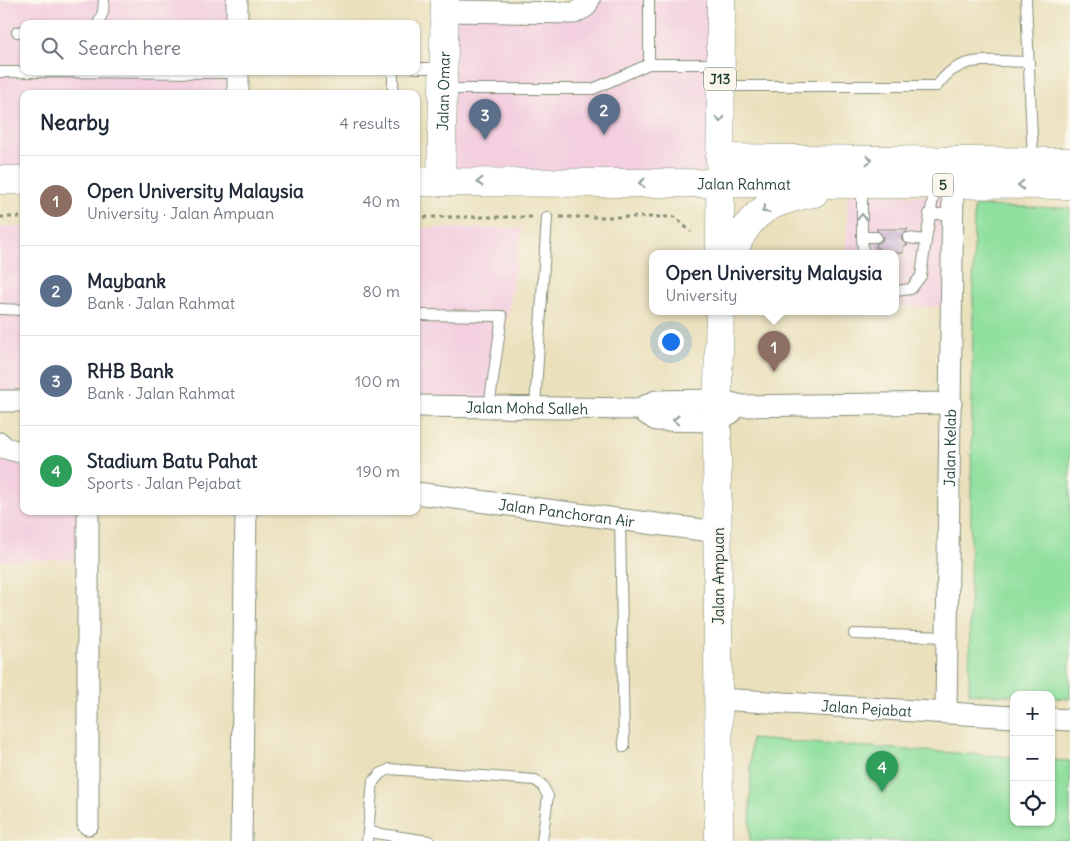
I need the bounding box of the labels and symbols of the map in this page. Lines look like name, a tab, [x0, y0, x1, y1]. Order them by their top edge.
street label: Jalan Omar	[433, 51, 453, 131]
road number: J13	[704, 68, 736, 90]
pin: 2	[588, 94, 620, 135]
pin: 3	[469, 99, 501, 140]
one-way arrow	[715, 115, 725, 123]
one-way arrow	[866, 155, 874, 166]
street label: Jalan Rahmat	[697, 174, 791, 193]
road number: 5	[933, 174, 953, 196]
one-way arrow	[476, 177, 484, 187]
one-way arrow	[638, 178, 646, 188]
one-way arrow	[1017, 180, 1025, 190]
one-way arrow	[762, 203, 771, 213]
one-way arrow	[857, 213, 867, 220]
your location	[658, 329, 684, 355]
pin: 1	[758, 331, 790, 372]
street label: Jalan Mohd Salleh	[466, 397, 589, 418]
street label: Jalan Kelab	[939, 409, 960, 487]
one-way arrow	[672, 415, 680, 425]
street label: Jalan Panchoran Air	[498, 494, 636, 531]
street label: Jalan Ampuan	[709, 527, 728, 625]
street label: Jalan Pejabat	[821, 696, 913, 720]
pin: 4	[866, 751, 898, 792]

